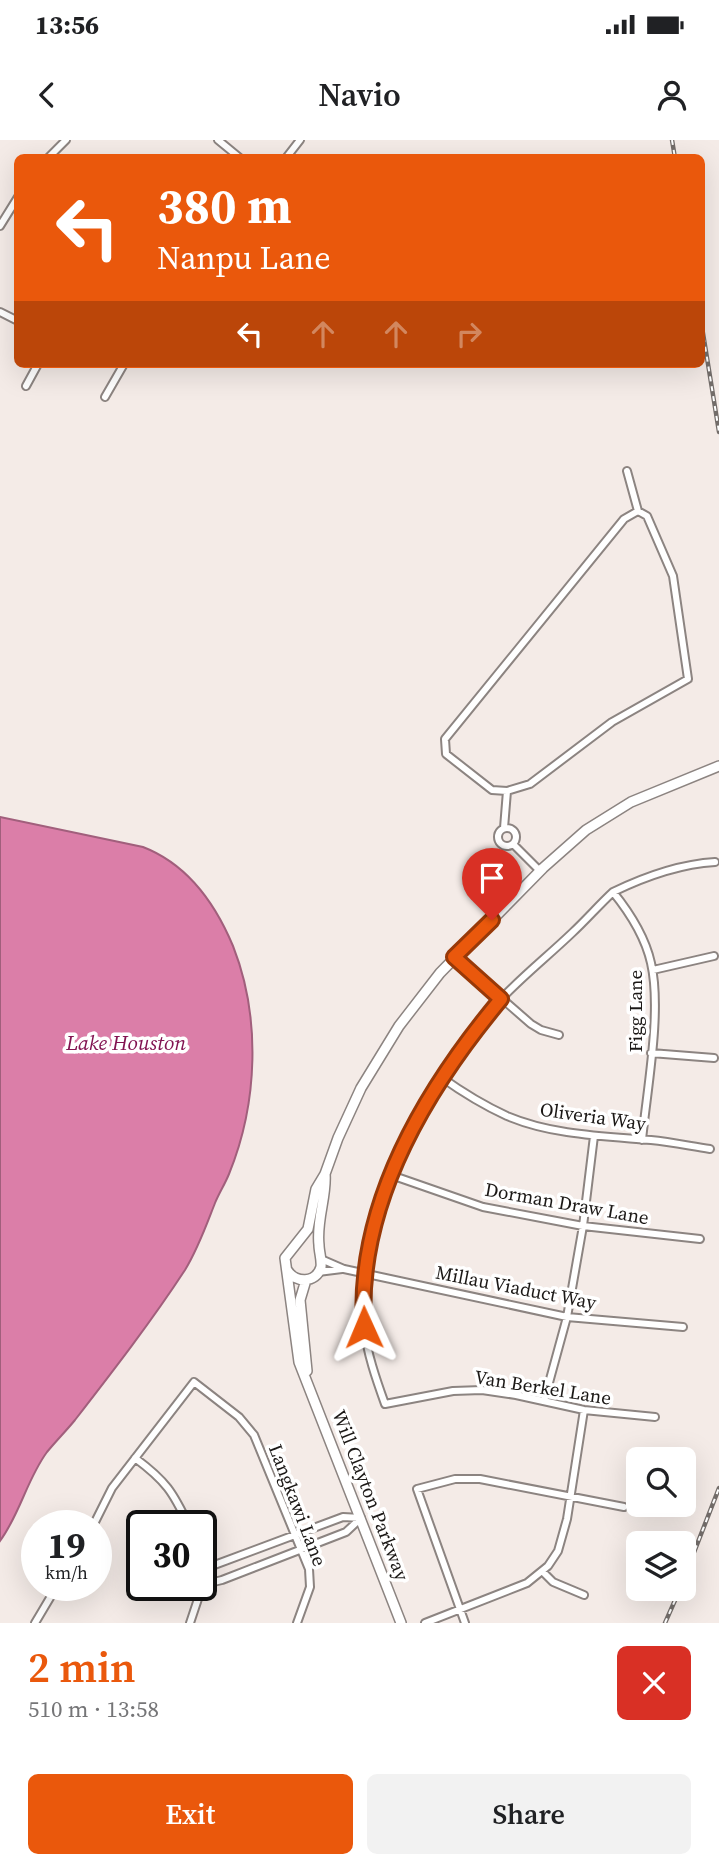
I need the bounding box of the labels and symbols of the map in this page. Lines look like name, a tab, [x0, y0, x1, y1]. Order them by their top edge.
pin	[462, 848, 522, 920]
street label: Figg Lane	[622, 970, 648, 1052]
water label: Lake Houston	[65, 1028, 186, 1057]
street label: Oliveria Way	[538, 1096, 648, 1136]
street label: Dorman Draw Lane	[483, 1176, 651, 1230]
street label: Millau Viaduct Way	[433, 1259, 599, 1315]
position arrow	[327, 1290, 401, 1364]
street label: Van Berkel Lane	[473, 1363, 613, 1411]
street label: Will Clayton Parkway	[326, 1406, 416, 1584]
street label: Langkawi Lane	[263, 1440, 333, 1570]
speed limit sign: 30	[126, 1510, 217, 1601]

